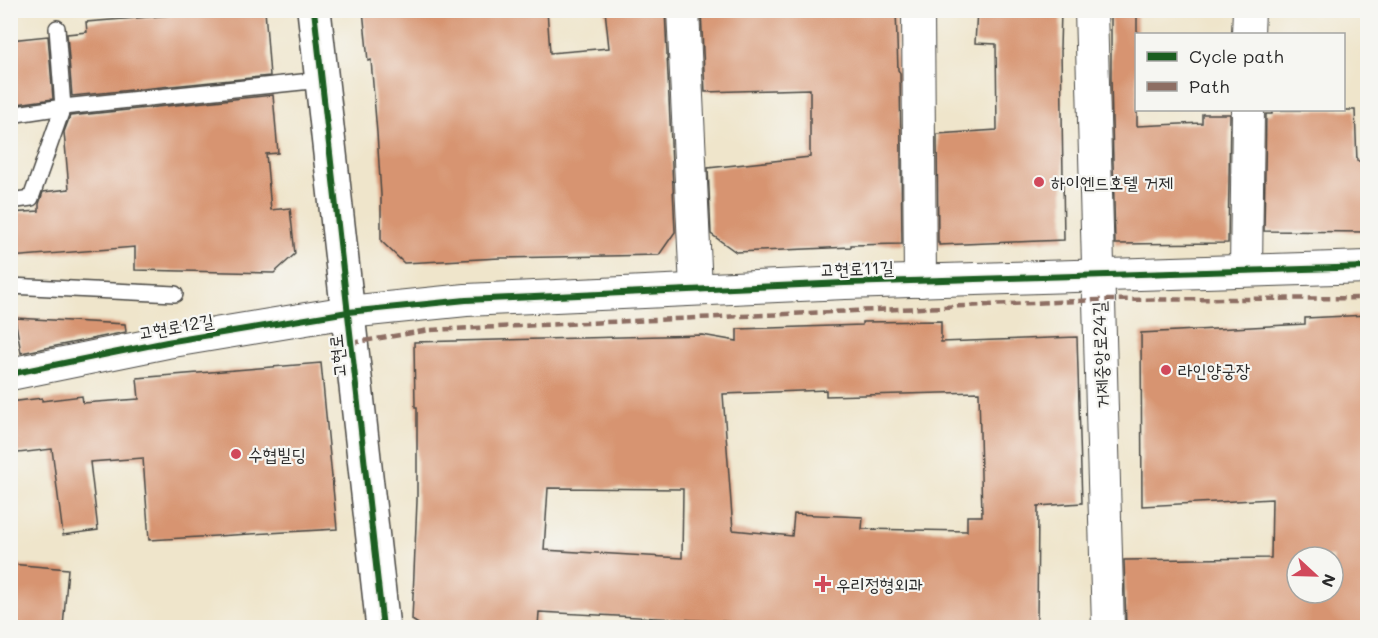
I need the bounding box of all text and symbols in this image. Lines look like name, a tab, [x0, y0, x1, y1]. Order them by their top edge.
legend	[1135, 33, 1345, 111]
text: Cycle path	[1189, 44, 1284, 68]
text: Path	[1189, 74, 1229, 98]
place label: 하이엔드호텔 거제	[1051, 170, 1173, 194]
marker: 하이엔드호텔 거제	[1032, 175, 1046, 189]
street label: 고현로11길	[820, 255, 895, 281]
street label: 거제중앙로24길	[1086, 300, 1114, 409]
street label: 고현로12길	[136, 307, 216, 344]
street label: 고현로	[323, 333, 351, 379]
place label: 라인양궁장	[1178, 358, 1250, 382]
marker: 라인양궁장	[1159, 363, 1173, 377]
place label: 수협빌딩	[248, 442, 306, 466]
marker: 수협빌딩	[229, 447, 243, 461]
north arrow	[1285, 545, 1345, 605]
text: N	[1317, 571, 1341, 590]
place label: 우리정형외과	[836, 572, 923, 596]
marker: 우리정형외과	[814, 575, 832, 593]

